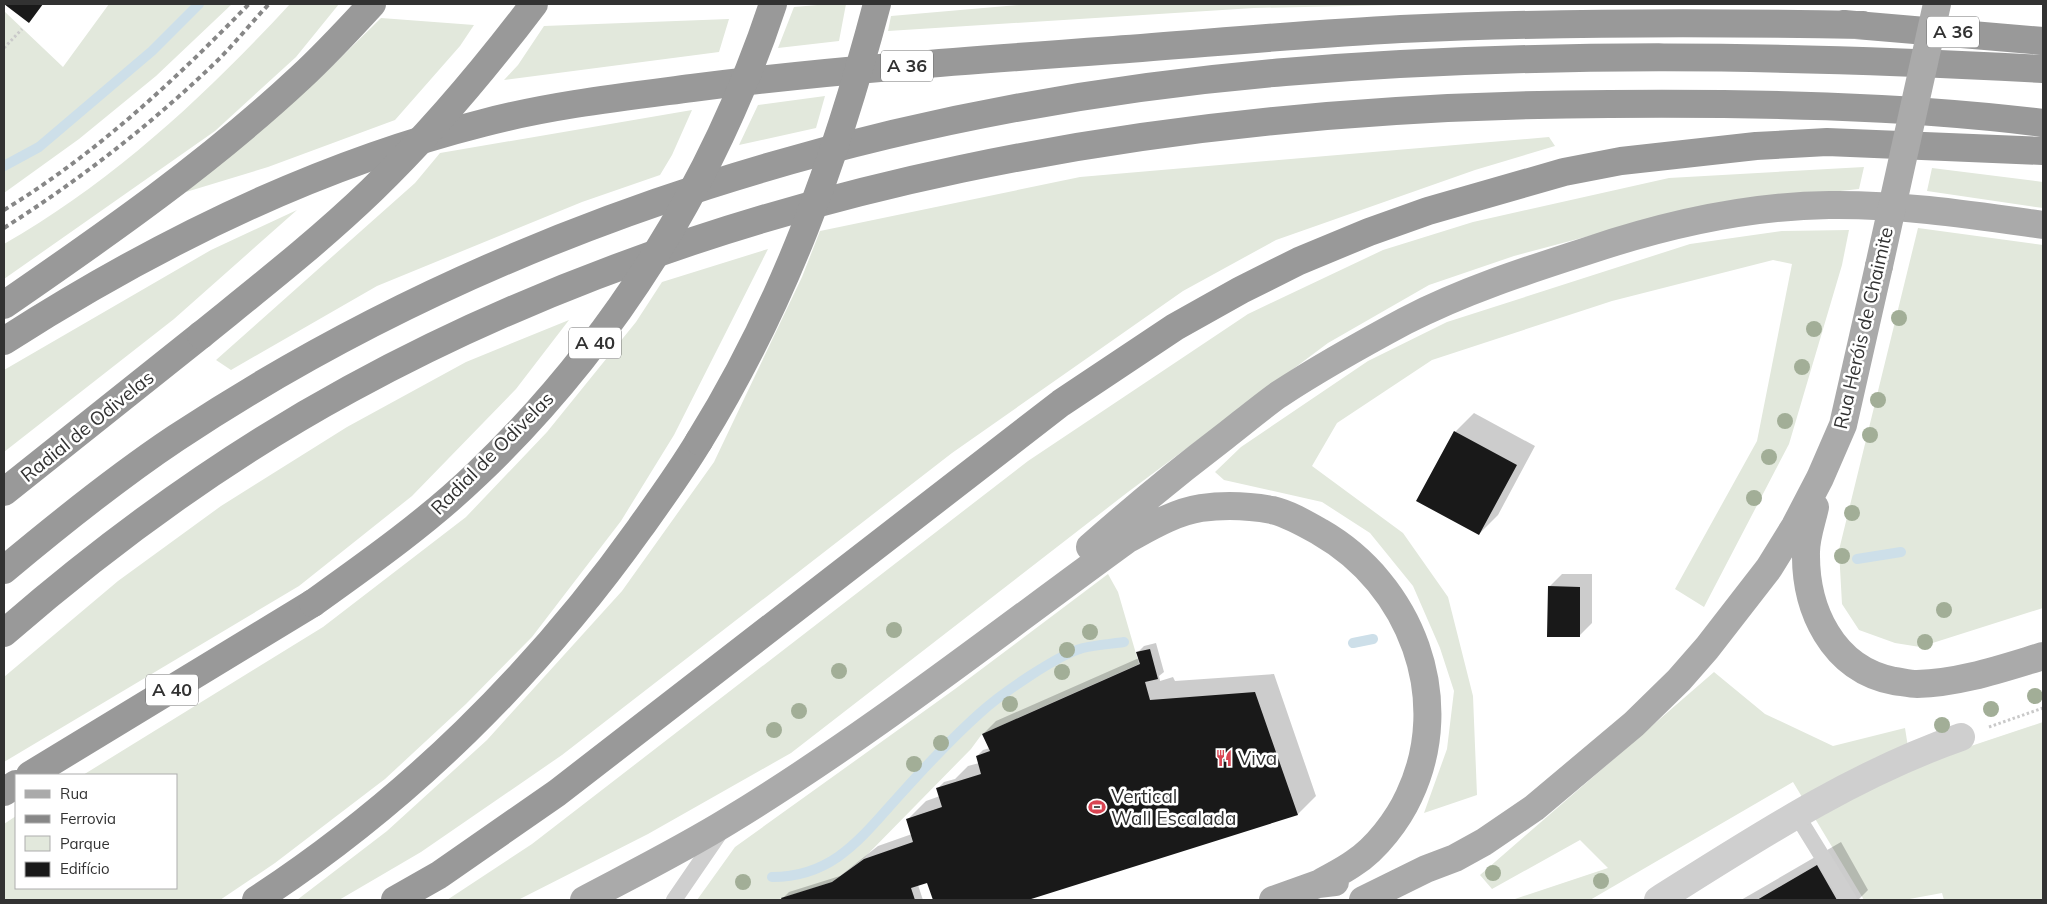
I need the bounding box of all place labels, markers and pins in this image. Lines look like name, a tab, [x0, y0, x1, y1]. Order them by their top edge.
place label: Viva	[1238, 746, 1277, 770]
restaurant icon: Viva	[1214, 748, 1234, 768]
place label: Vertical Wall Escalada	[1111, 784, 1236, 830]
sports icon: Vertical Wall Escalada	[1087, 797, 1107, 817]

